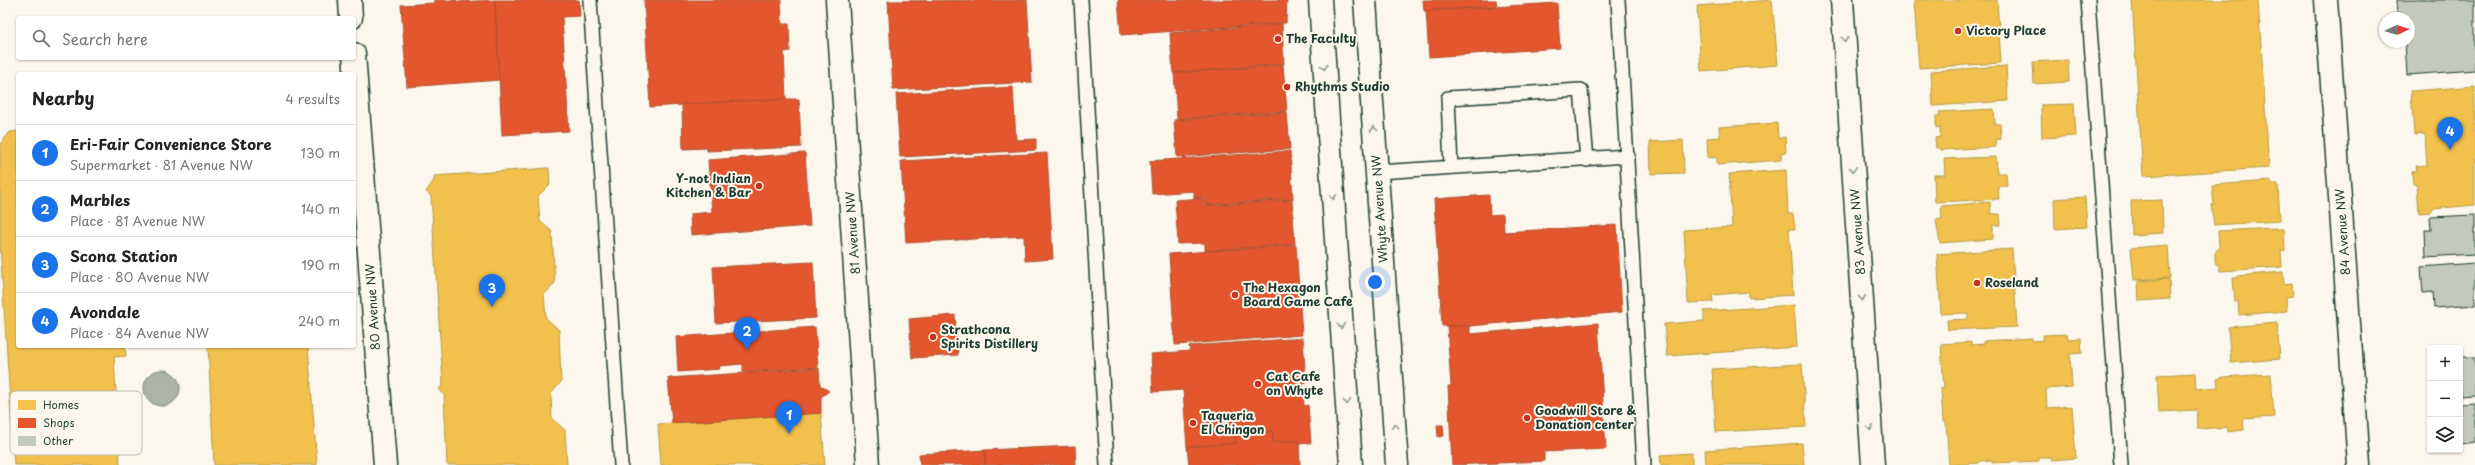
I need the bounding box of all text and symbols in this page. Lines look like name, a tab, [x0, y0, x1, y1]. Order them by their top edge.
north arrow	[2379, 12, 2415, 48]
search box	[16, 16, 356, 60]
place label: Victory Place	[1966, 21, 2047, 39]
marker: Victory Place	[1953, 26, 1963, 36]
icon: search	[30, 27, 52, 49]
text: Search here	[62, 27, 148, 50]
place label: The Faculty	[1286, 29, 1356, 47]
marker: The Faculty	[1273, 34, 1283, 44]
one-way arrow	[1840, 36, 1849, 42]
one-way arrow	[1320, 64, 1329, 70]
place label: Rhythms Studio	[1295, 77, 1390, 95]
marker: Rhythms Studio	[1282, 82, 1292, 92]
text: Nearby	[32, 85, 94, 111]
text: 4 results	[286, 89, 340, 108]
pin: 4	[2437, 117, 2463, 150]
one-way arrow	[1369, 126, 1378, 132]
text: Eri-Fair Convenience Store	[70, 132, 272, 155]
text: 1	[42, 143, 48, 162]
text: 130 m	[301, 143, 340, 162]
street label: Whyte Avenue NW	[1366, 154, 1392, 264]
text: Supermarket · 81 Avenue NW	[70, 155, 253, 174]
one-way arrow	[1849, 166, 1858, 172]
place label: Y-not Indian Kitchen & Bar	[666, 169, 752, 201]
marker: Y-not Indian Kitchen & Bar	[754, 181, 764, 191]
text: Marbles	[70, 188, 130, 211]
street label: 83 Avenue NW	[1845, 188, 1869, 276]
street label: 84 Avenue NW	[2330, 188, 2354, 276]
street label: 81 Avenue NW	[840, 190, 864, 275]
one-way arrow	[1328, 194, 1337, 200]
text: 2	[40, 199, 50, 218]
text: 140 m	[301, 199, 340, 218]
text: Place · 81 Avenue NW	[70, 211, 205, 230]
text: Scona Station	[70, 244, 178, 267]
text: 3	[41, 255, 49, 274]
text: 190 m	[301, 255, 340, 274]
street label: 80 Avenue NW	[360, 262, 384, 351]
text: Place · 80 Avenue NW	[70, 267, 209, 286]
your location	[1365, 272, 1385, 292]
place label: Roseland	[1985, 273, 2039, 291]
pin: 3	[479, 274, 505, 307]
place label: The Hexagon Board Game Cafe	[1243, 278, 1353, 310]
marker: Roseland	[1972, 278, 1982, 288]
marker: The Hexagon Board Game Cafe	[1230, 290, 1240, 300]
one-way arrow	[1857, 295, 1866, 301]
text: Avondale	[70, 300, 140, 323]
text: 4	[41, 311, 49, 330]
text: 240 m	[298, 311, 340, 330]
pin: 2	[734, 317, 760, 350]
place label: Strathcona Spirits Distillery	[941, 320, 1038, 352]
text: Place · 84 Avenue NW	[70, 323, 209, 342]
one-way arrow	[1337, 323, 1346, 329]
marker: Strathcona Spirits Distillery	[928, 332, 938, 342]
map controls	[2427, 345, 2463, 453]
button: +	[2427, 345, 2463, 381]
place label: Cat Cafe on Whyte	[1266, 367, 1324, 399]
marker: Cat Cafe on Whyte	[1253, 379, 1263, 389]
button: −	[2427, 381, 2463, 417]
legend	[10, 391, 142, 455]
text: Homes	[43, 396, 79, 413]
one-way arrow	[1342, 399, 1351, 405]
pin: 1	[776, 401, 802, 434]
place label: Goodwill Store & Donation center	[1535, 401, 1636, 433]
place label: Taqueria El Chingon	[1201, 406, 1264, 438]
marker: Goodwill Store & Donation center	[1522, 413, 1532, 423]
text: Shops	[43, 414, 74, 431]
button: layers	[2427, 417, 2463, 453]
marker: Taqueria El Chingon	[1188, 418, 1198, 428]
one-way arrow	[1390, 423, 1399, 429]
one-way arrow	[1866, 425, 1875, 431]
text: Other	[43, 432, 74, 449]

